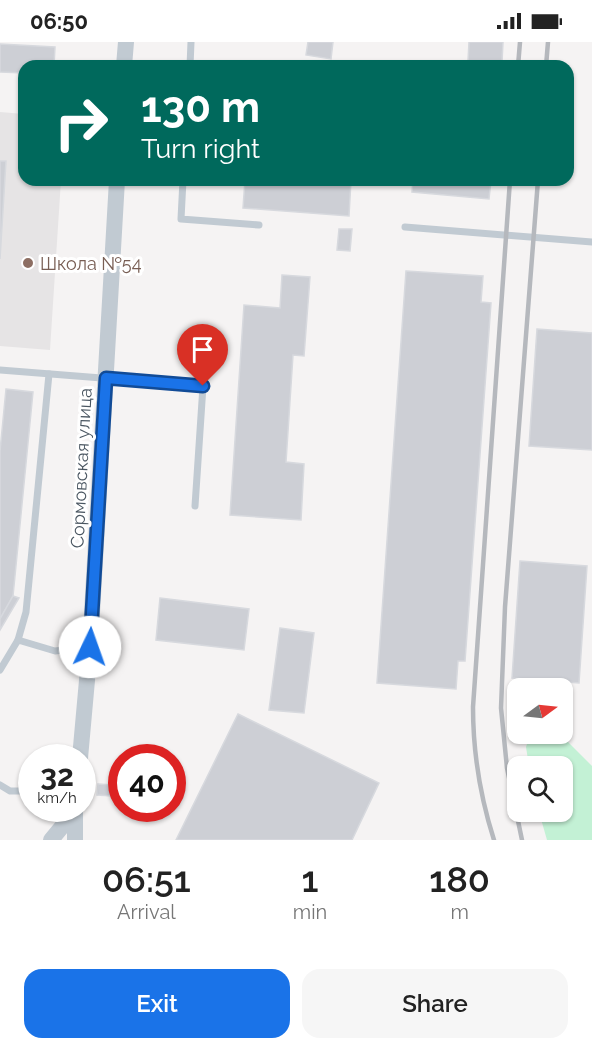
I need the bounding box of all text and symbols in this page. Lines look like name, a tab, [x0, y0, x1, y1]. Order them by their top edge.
text: 06:50	[30, 8, 88, 34]
text: 130 m	[141, 83, 260, 132]
icon: right	[42, 84, 120, 162]
text: Turn right	[141, 133, 260, 164]
place label: Школа №54	[40, 253, 142, 274]
marker: Школа №54	[21, 256, 35, 270]
pin	[177, 324, 228, 386]
icon: arrive	[186, 333, 219, 366]
street label: Сормовская улица	[66, 387, 96, 549]
position arrow	[58, 615, 122, 679]
north arrow	[507, 678, 573, 744]
map controls	[507, 678, 573, 822]
speed limit sign: 40	[108, 744, 186, 822]
button: search	[507, 756, 573, 822]
text: 32	[40, 758, 74, 793]
text: km/h	[37, 789, 77, 807]
text: 06:51	[102, 858, 191, 900]
text: 1	[302, 858, 319, 900]
text: 180	[429, 858, 490, 900]
text: Arrival	[117, 900, 176, 924]
text: min	[293, 900, 327, 924]
text: m	[450, 900, 469, 924]
button: Exit	[24, 969, 290, 1038]
button: Share	[302, 969, 568, 1038]

